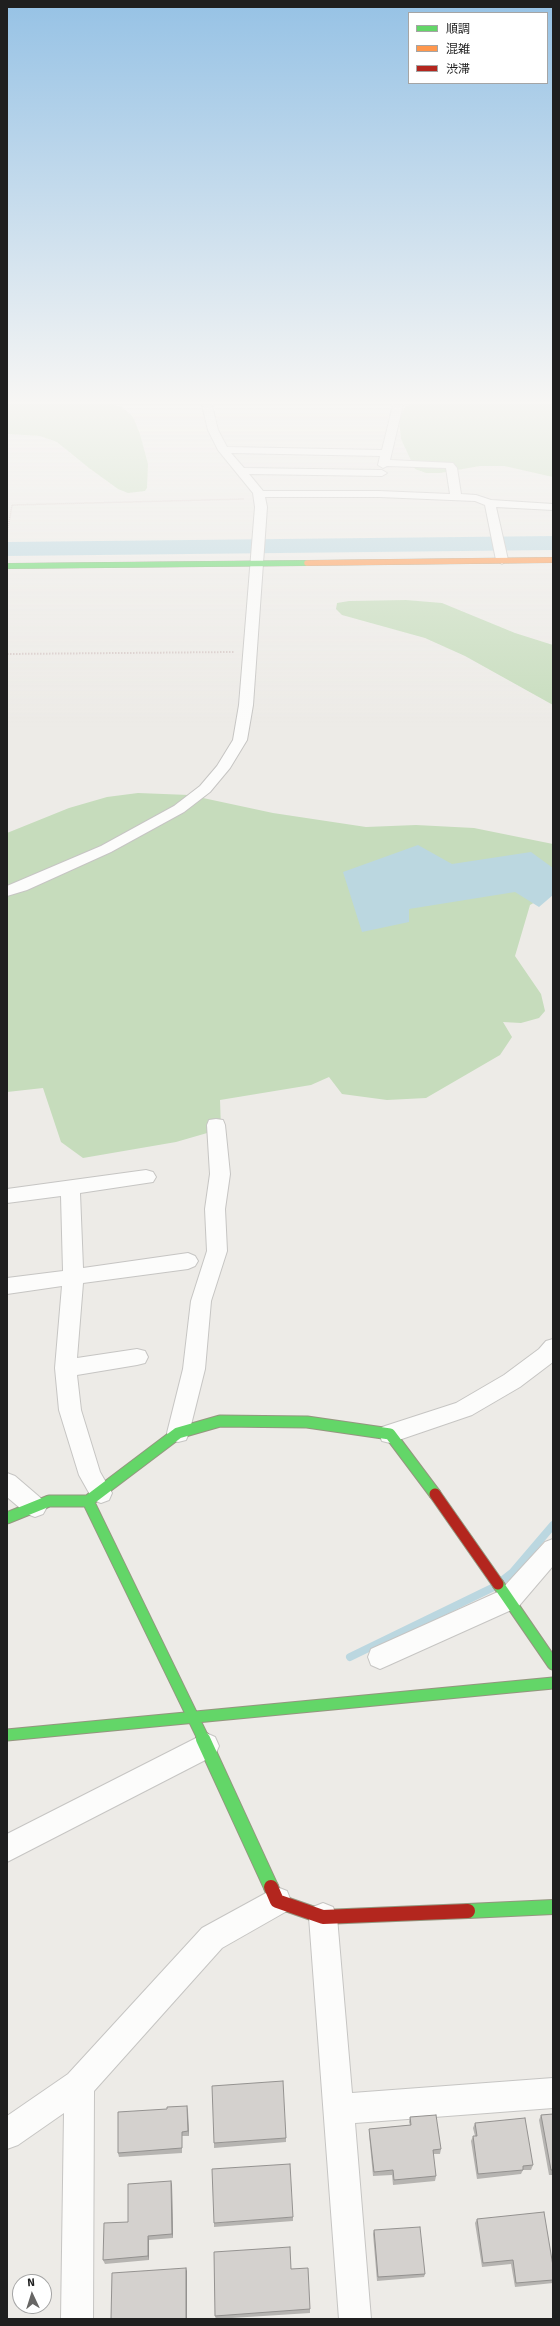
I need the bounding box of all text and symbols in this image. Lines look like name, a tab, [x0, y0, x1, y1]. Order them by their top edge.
legend	[408, 12, 548, 84]
text: 順調	[446, 22, 470, 37]
text: 混雑	[446, 42, 470, 57]
text: 渋滞	[446, 62, 470, 77]
north arrow	[12, 2274, 52, 2314]
text: N	[27, 2276, 35, 2289]

